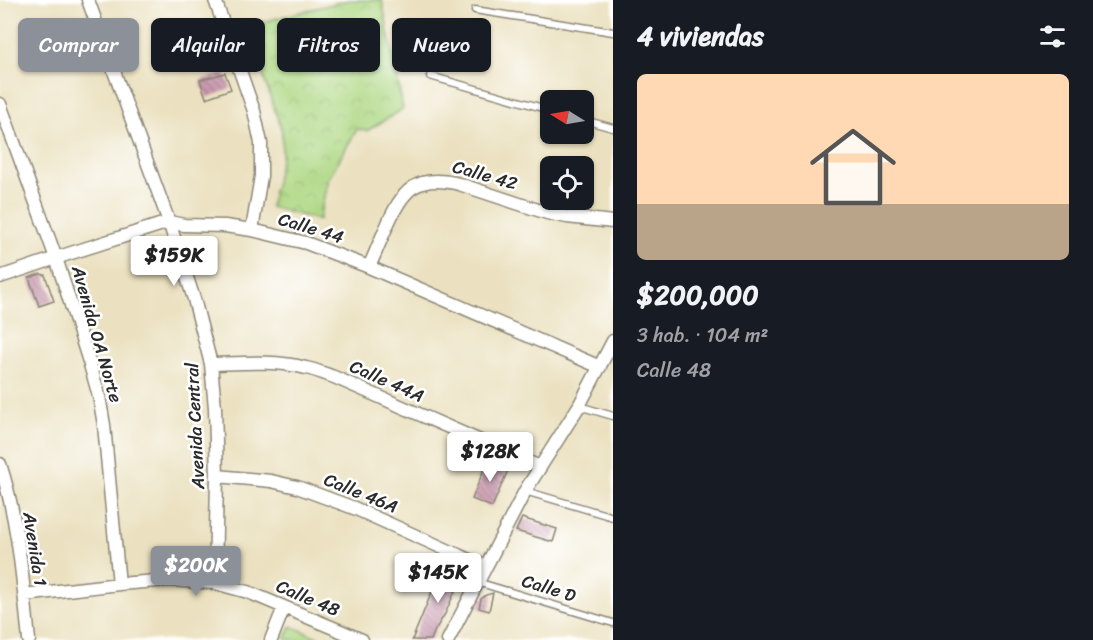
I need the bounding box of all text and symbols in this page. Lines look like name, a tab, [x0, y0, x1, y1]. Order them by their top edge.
text: 4 viviendas	[637, 13, 764, 59]
chip: Comprar	[18, 18, 139, 72]
chip: Alquilar	[151, 18, 265, 72]
chip: Filtros	[277, 18, 380, 72]
chip: Nuevo	[392, 18, 491, 72]
icon: filters	[1036, 20, 1069, 53]
north arrow	[540, 90, 594, 144]
map controls	[540, 90, 594, 210]
icon: home	[799, 113, 907, 221]
street label: Calle 42	[449, 151, 521, 199]
button: locate	[540, 156, 594, 210]
street label: Calle 44	[274, 203, 348, 253]
pin: $159K	[132, 236, 216, 287]
text: $159K	[145, 238, 203, 273]
street label: Avenida 0A Norte	[62, 261, 132, 406]
text: $200,000	[637, 272, 759, 318]
text: 3 hab. · 104 m²	[637, 318, 768, 353]
street label: Calle 44A	[345, 350, 429, 412]
text: Calle 48	[637, 353, 711, 388]
street label: Avenida Central	[176, 361, 214, 491]
pin: $128K	[448, 432, 532, 483]
text: $128K	[461, 434, 519, 469]
street label: Calle 46A	[319, 464, 403, 522]
street label: Avenida 1	[13, 508, 57, 589]
pin: $200K	[154, 546, 238, 597]
text: $200K	[165, 548, 227, 583]
pin: $145K	[396, 553, 480, 604]
text: $145K	[409, 555, 467, 590]
street label: Calle D	[518, 565, 580, 611]
street label: Calle 48	[271, 570, 345, 626]

